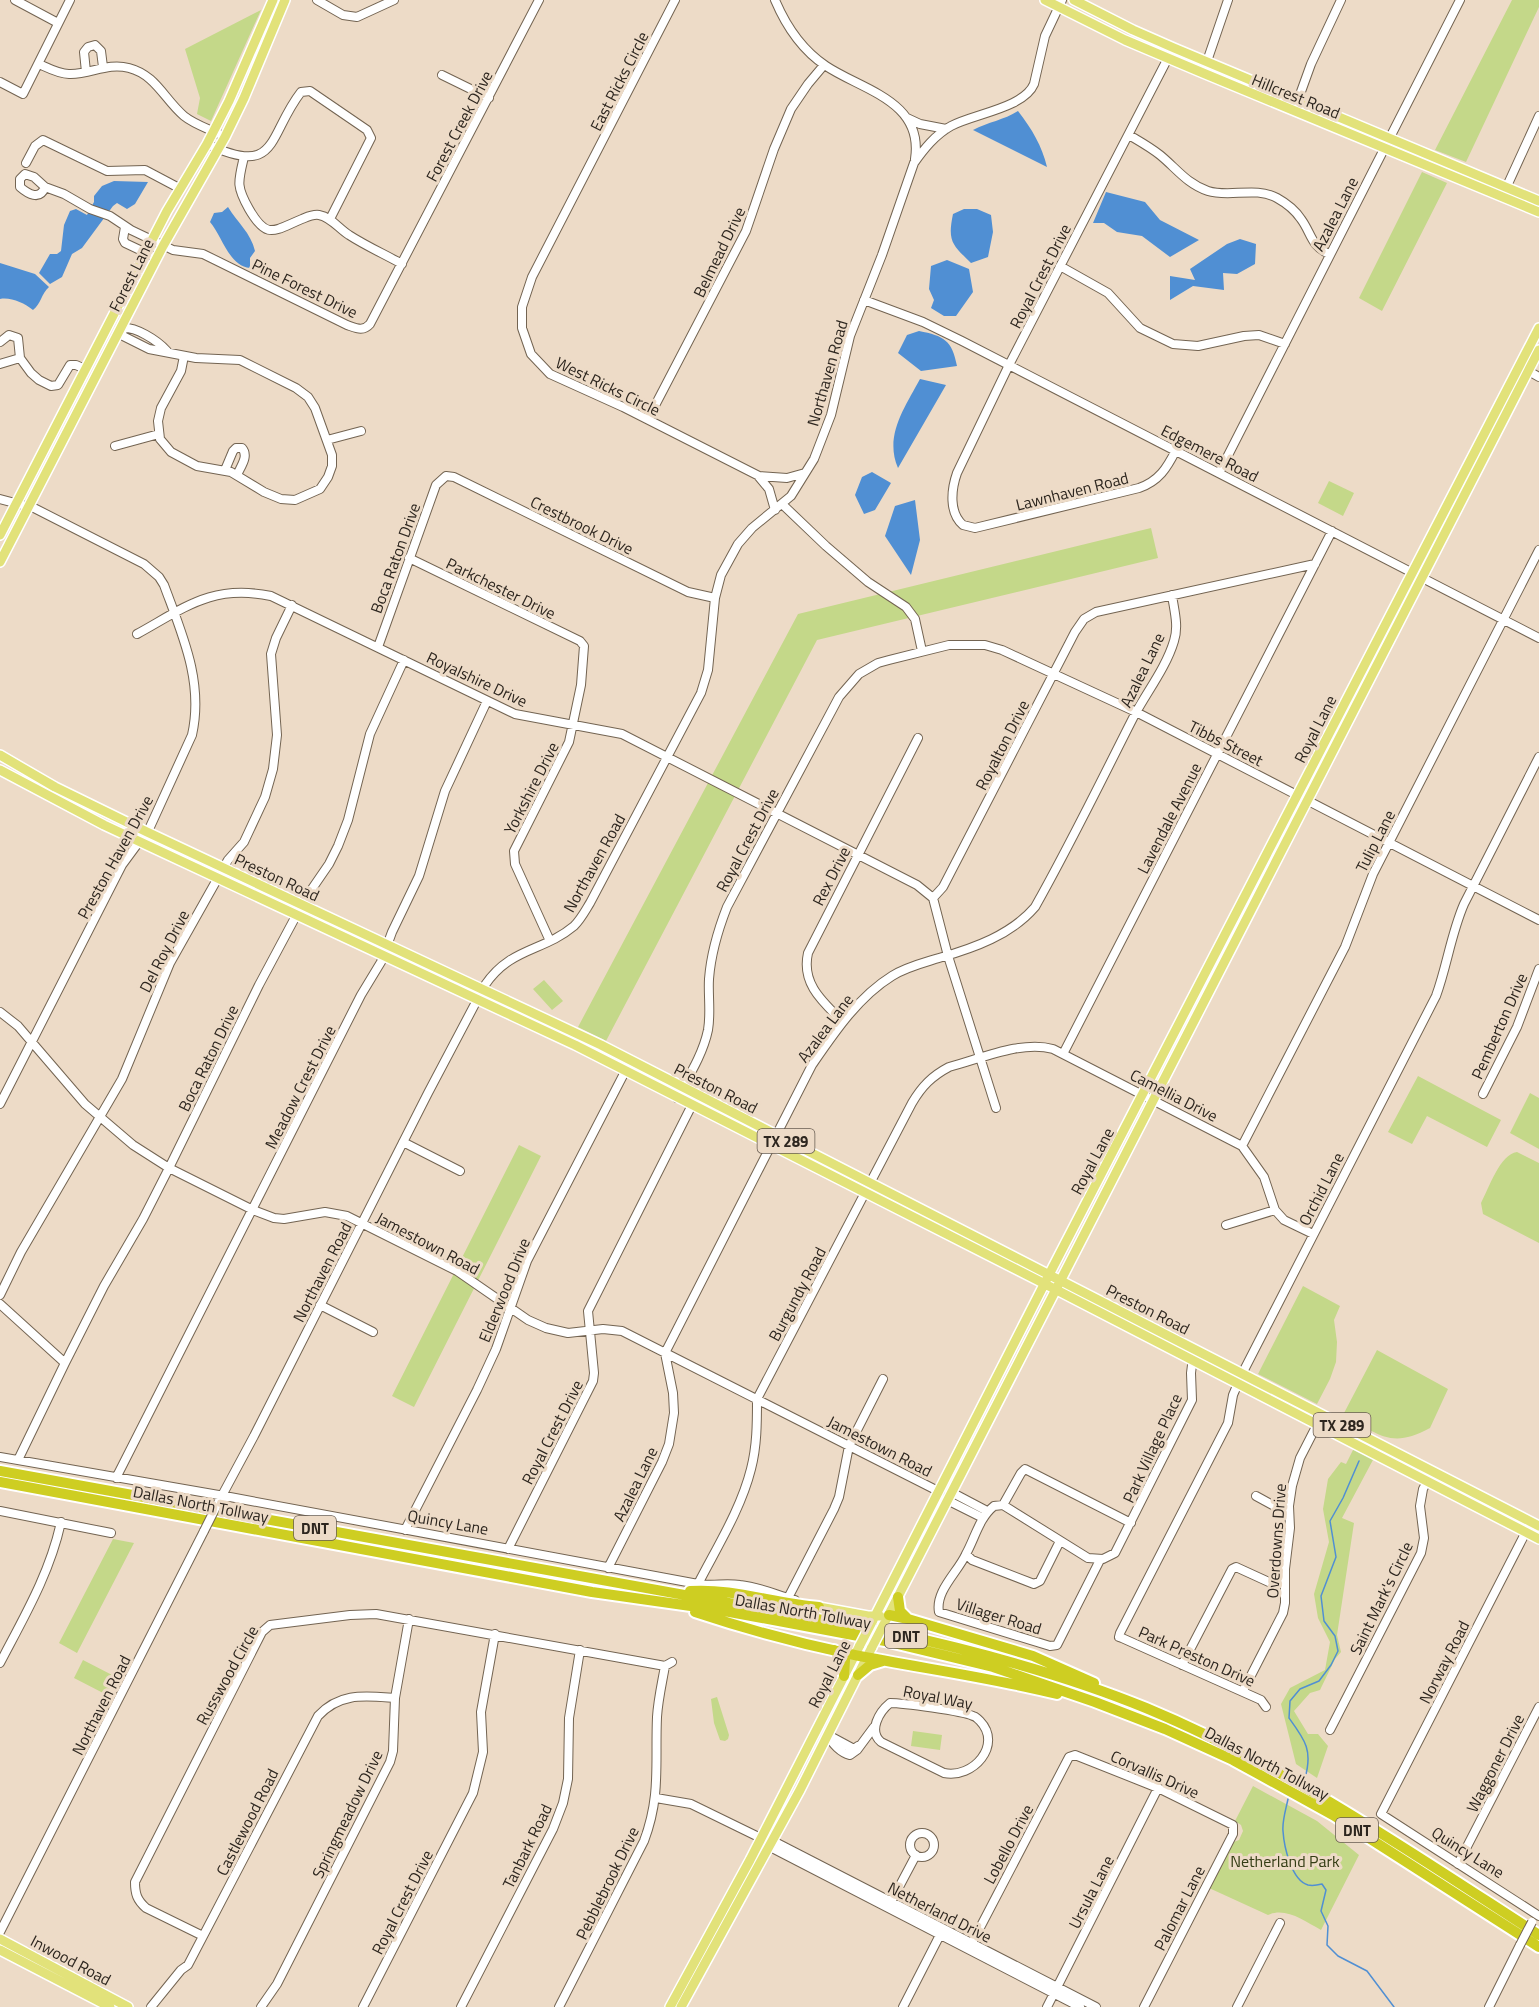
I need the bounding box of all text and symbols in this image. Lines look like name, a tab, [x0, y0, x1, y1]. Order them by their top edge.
street label: East Ricks Circle	[584, 27, 654, 135]
street label: Forest Creek Drive	[420, 66, 498, 186]
street label: Hillcrest Road	[1248, 67, 1344, 125]
street label: Azalea Lane	[1306, 173, 1364, 255]
street label: Belmead Drive	[687, 203, 751, 301]
street label: Royal Crest Drive	[1003, 220, 1077, 332]
street label: Forest Lane	[102, 234, 160, 316]
street label: Pine Forest Drive	[248, 252, 362, 324]
street label: Northaven Road	[800, 317, 854, 429]
street label: West Ricks Circle	[552, 350, 664, 422]
street label: Edgemere Road	[1157, 418, 1263, 488]
street label: Lawnhaven Road	[1013, 465, 1131, 517]
street label: Crestbrook Drive	[526, 490, 638, 560]
street label: Boca Raton Drive	[364, 499, 426, 617]
street label: Parkchester Drive	[442, 551, 560, 625]
street label: Azalea Lane	[1114, 629, 1170, 711]
street label: Royalshire Drive	[423, 645, 531, 713]
street label: Royal Lane	[1288, 691, 1342, 767]
street label: Royalton Drive	[969, 696, 1035, 794]
street label: Tibbs Street	[1184, 714, 1268, 772]
street label: Yorkshire Drive	[497, 738, 565, 838]
street label: Lavendale Avenue	[1131, 758, 1207, 878]
street label: Royal Crest Drive	[710, 784, 784, 896]
street label: Preston Haven Drive	[71, 791, 159, 923]
street label: Tulip Lane	[1349, 806, 1401, 876]
street label: Northaven Road	[557, 809, 631, 917]
street label: Rex Drive	[806, 842, 856, 910]
street label: Preston Road	[231, 847, 323, 907]
street label: Del Roy Drive	[133, 906, 195, 996]
street label: Pemberton Drive	[1465, 969, 1533, 1083]
street label: Azalea Lane	[791, 989, 859, 1067]
street label: Boca Raton Drive	[172, 1001, 244, 1115]
street label: Meadow Crest Drive	[259, 1021, 341, 1153]
street label: Preston Road	[670, 1057, 762, 1119]
street label: Camellia Drive	[1126, 1063, 1222, 1127]
street label: Royal Lane	[1064, 1123, 1120, 1199]
road number: TX 289	[758, 1129, 814, 1153]
street label: Orchid Lane	[1292, 1148, 1350, 1230]
street label: Jamestown Road	[372, 1206, 484, 1280]
street label: Northaven Road	[287, 1218, 357, 1326]
street label: Elderwood Drive	[472, 1234, 536, 1346]
street label: Burgundy Road	[762, 1243, 832, 1345]
street label: Preston Road	[1102, 1278, 1194, 1340]
street label: Royal Crest Drive	[515, 1376, 589, 1488]
street label: Park Village Place	[1116, 1389, 1188, 1507]
street label: Jamestown Road	[824, 1409, 936, 1483]
road number: TX 289	[1314, 1413, 1370, 1437]
street label: Azalea Lane	[607, 1443, 663, 1525]
street label: Dallas North Tollway	[131, 1479, 271, 1529]
street label: Overdowns Drive	[1260, 1483, 1292, 1599]
street label: Quincy Lane	[406, 1503, 490, 1541]
road number: DNT	[294, 1516, 336, 1540]
street label: Saint Mark's Circle	[1343, 1537, 1419, 1659]
street label: Dallas North Tollway	[733, 1587, 873, 1635]
street label: Villager Road	[953, 1592, 1045, 1640]
street label: Norway Road	[1413, 1616, 1475, 1708]
street label: Park Preston Drive	[1135, 1619, 1259, 1693]
street label: Russwood Circle	[190, 1621, 264, 1729]
road number: DNT	[885, 1624, 927, 1648]
street label: Royal Lane	[802, 1636, 856, 1712]
street label: Northaven Road	[66, 1651, 136, 1759]
street label: Royal Way	[901, 1679, 975, 1716]
street label: Waggoner Drive	[1460, 1710, 1530, 1816]
street label: Dallas North Tollway	[1201, 1720, 1334, 1806]
street label: Corvallis Drive	[1107, 1744, 1203, 1804]
street label: Springmeadow Drive	[306, 1746, 388, 1882]
street label: Castlewood Road	[210, 1764, 284, 1880]
street label: Tanbark Road	[496, 1800, 558, 1892]
street label: Lobello Drive	[977, 1800, 1039, 1888]
road number: DNT	[1336, 1818, 1378, 1842]
street label: Quincy Lane	[1427, 1820, 1509, 1884]
street label: Pebblebrook Drive	[569, 1822, 645, 1944]
street label: Royal Crest Drive	[365, 1846, 439, 1958]
park label: Netherland Park	[1230, 1849, 1340, 1873]
street label: Ursula Lane	[1062, 1851, 1120, 1933]
street label: Palomar Lane	[1147, 1861, 1211, 1955]
street label: Netherland Drive	[884, 1875, 996, 1949]
street label: Inwood Road	[26, 1929, 116, 1991]

